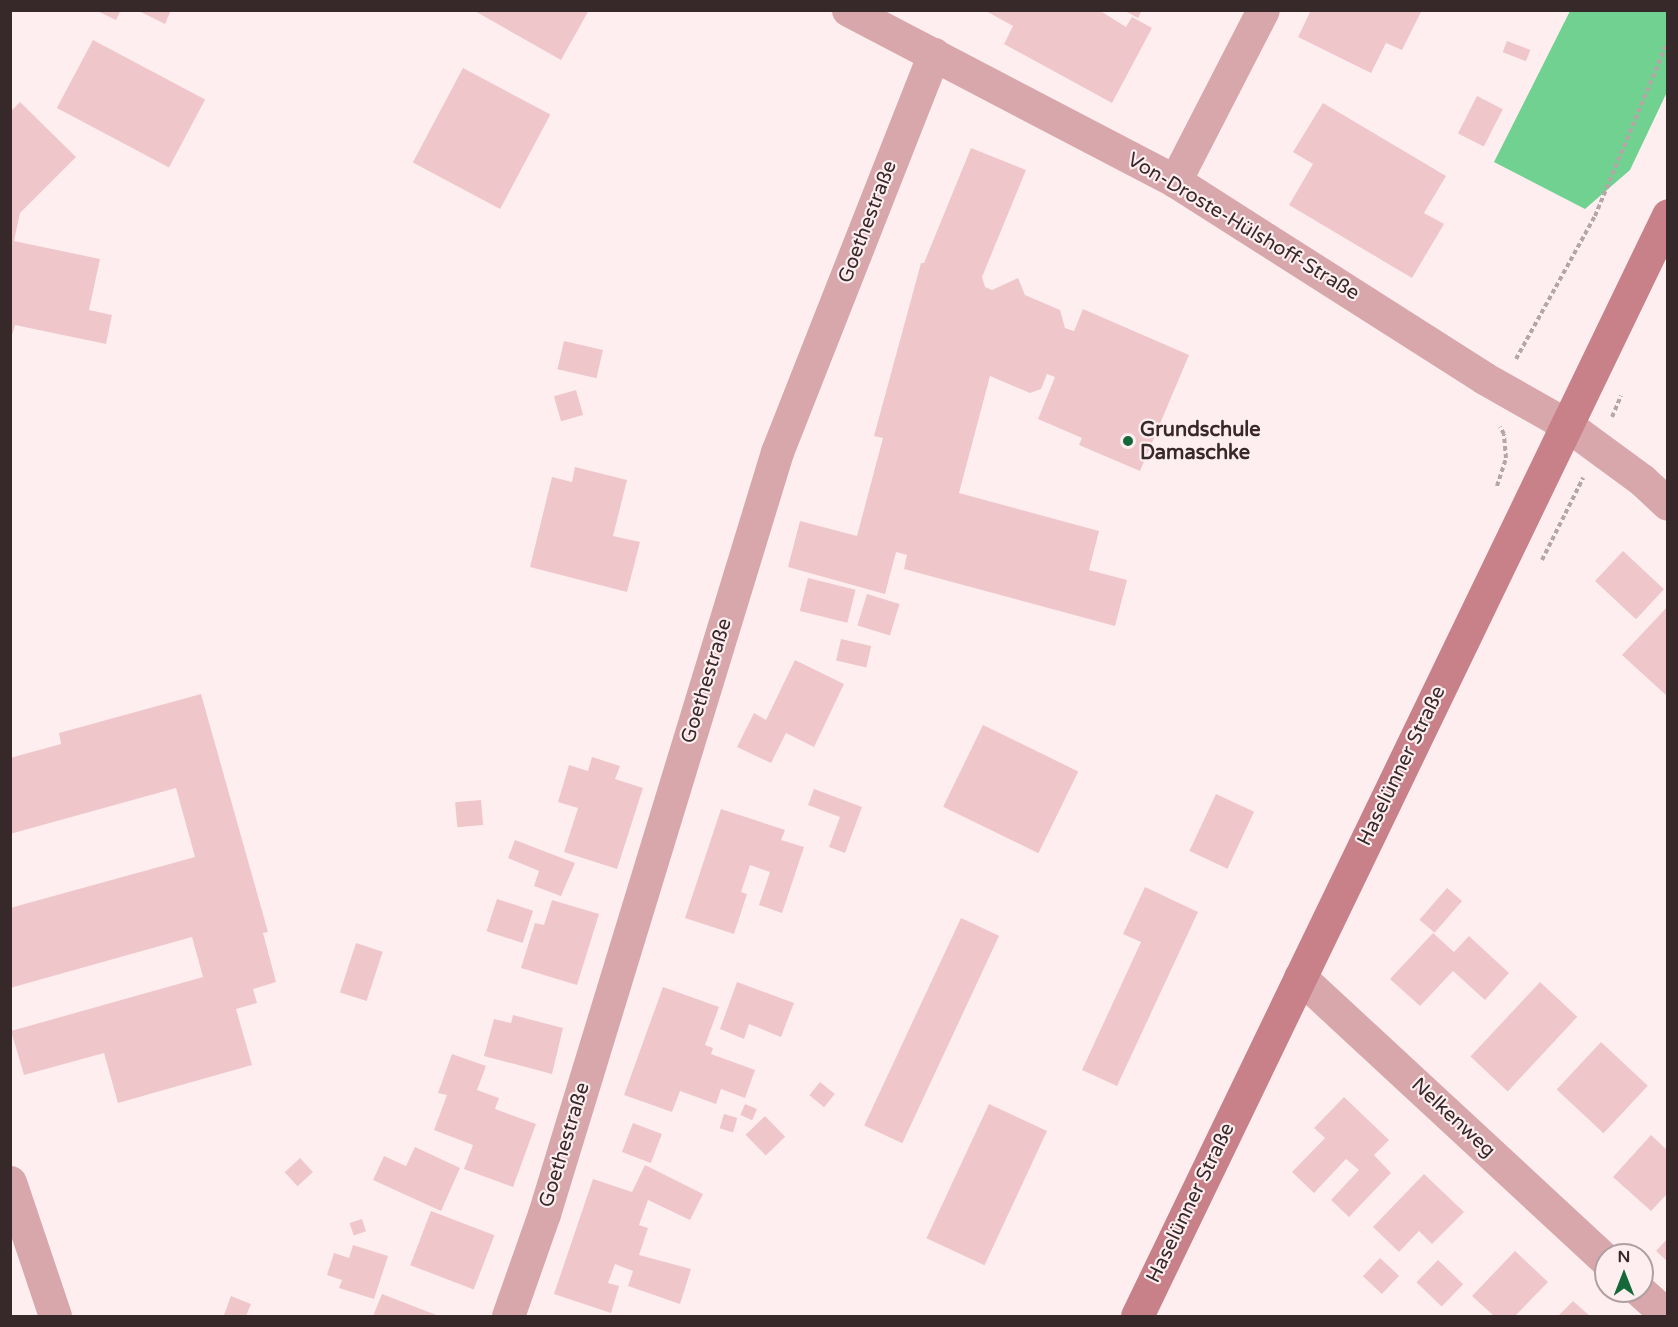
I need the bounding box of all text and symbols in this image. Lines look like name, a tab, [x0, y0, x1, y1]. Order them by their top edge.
street label: Von-Droste-Hülshoff-Straße	[1123, 148, 1363, 306]
street label: Goethestraße	[834, 157, 902, 287]
place label: Grundschule Damaschke	[1140, 418, 1261, 465]
marker: Grundschule Damaschke	[1121, 434, 1135, 448]
street label: Goethestraße	[677, 616, 737, 746]
street label: Haselünner Straße	[1353, 682, 1451, 850]
street label: Nelkenweg	[1406, 1073, 1500, 1163]
street label: Goethestraße	[535, 1080, 595, 1210]
street label: Haselünner Straße	[1142, 1119, 1240, 1287]
north arrow	[1594, 1243, 1654, 1303]
text: N	[1618, 1247, 1630, 1267]

